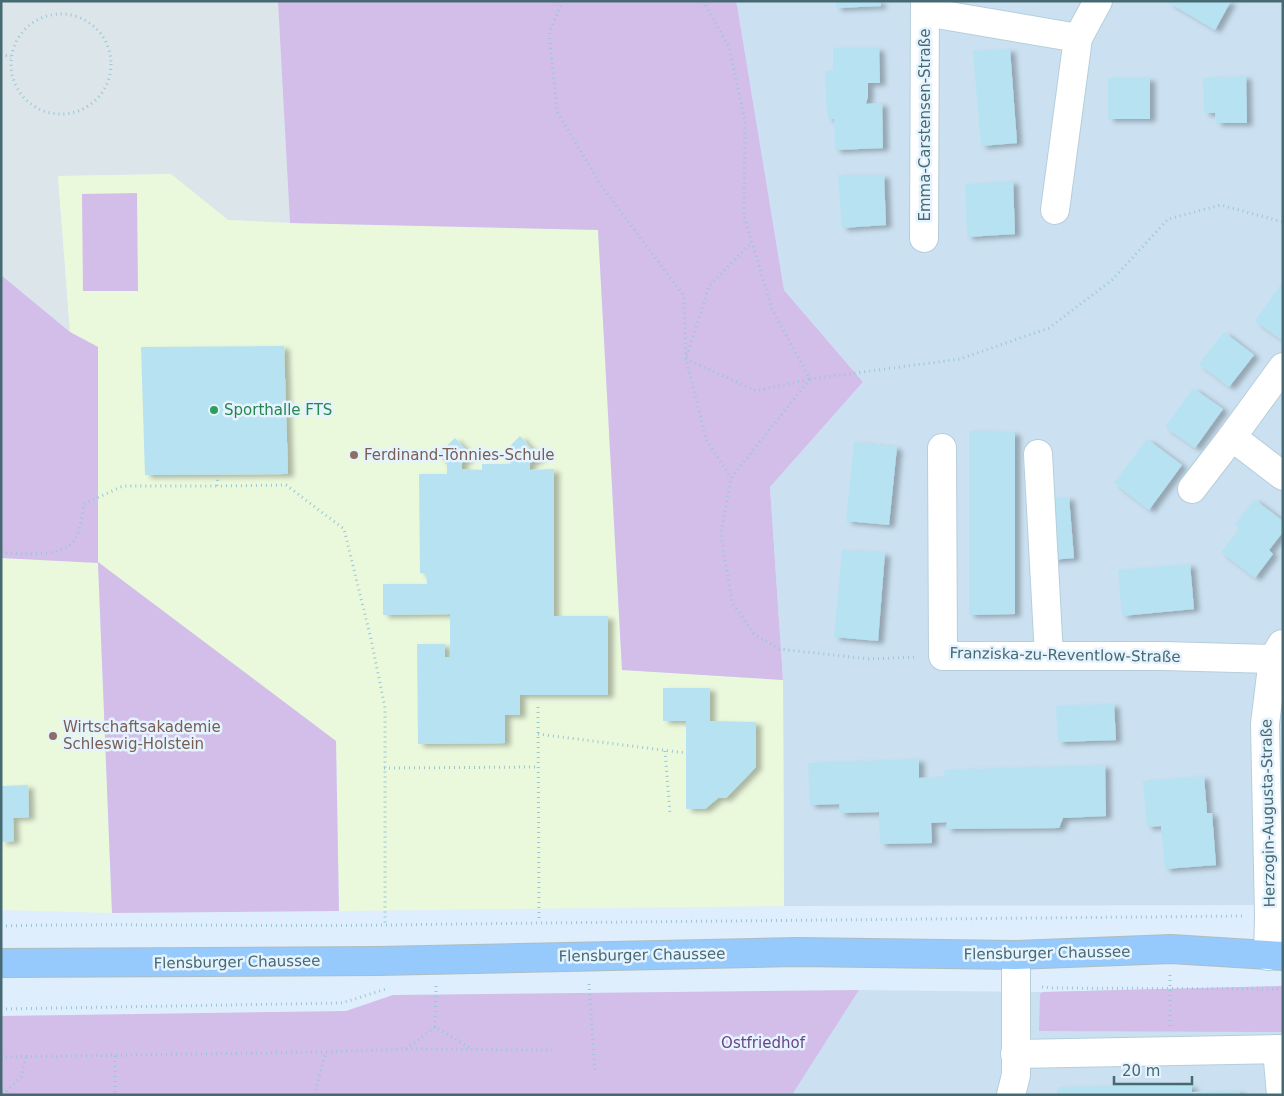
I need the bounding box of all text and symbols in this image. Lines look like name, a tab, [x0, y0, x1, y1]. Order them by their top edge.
street label: Emma-Carstensen-Straße	[916, 29, 934, 221]
place label: Sporthalle FTS	[224, 401, 332, 419]
marker: Sporthalle FTS	[208, 404, 220, 416]
place label: Ferdinand-Tönnies-Schule	[364, 446, 555, 464]
marker: Ferdinand-Tönnies-Schule	[348, 449, 360, 461]
street label: Franziska-zu-Reventlow-Straße	[949, 644, 1181, 666]
place label: Wirtschaftsakademie Schleswig-Holstein	[63, 718, 221, 753]
street label: Herzogin-Augusta-Straße	[1257, 719, 1279, 907]
marker: Wirtschaftsakademie Schleswig-Holstein	[47, 730, 59, 742]
street label: Flensburger Chaussee	[963, 943, 1131, 963]
street label: Flensburger Chaussee	[558, 945, 726, 965]
street label: Flensburger Chaussee	[153, 952, 321, 972]
park label: Ostfriedhof	[721, 1034, 806, 1052]
scale bar	[1114, 1054, 1192, 1086]
text: 20 m	[1122, 1062, 1160, 1080]

